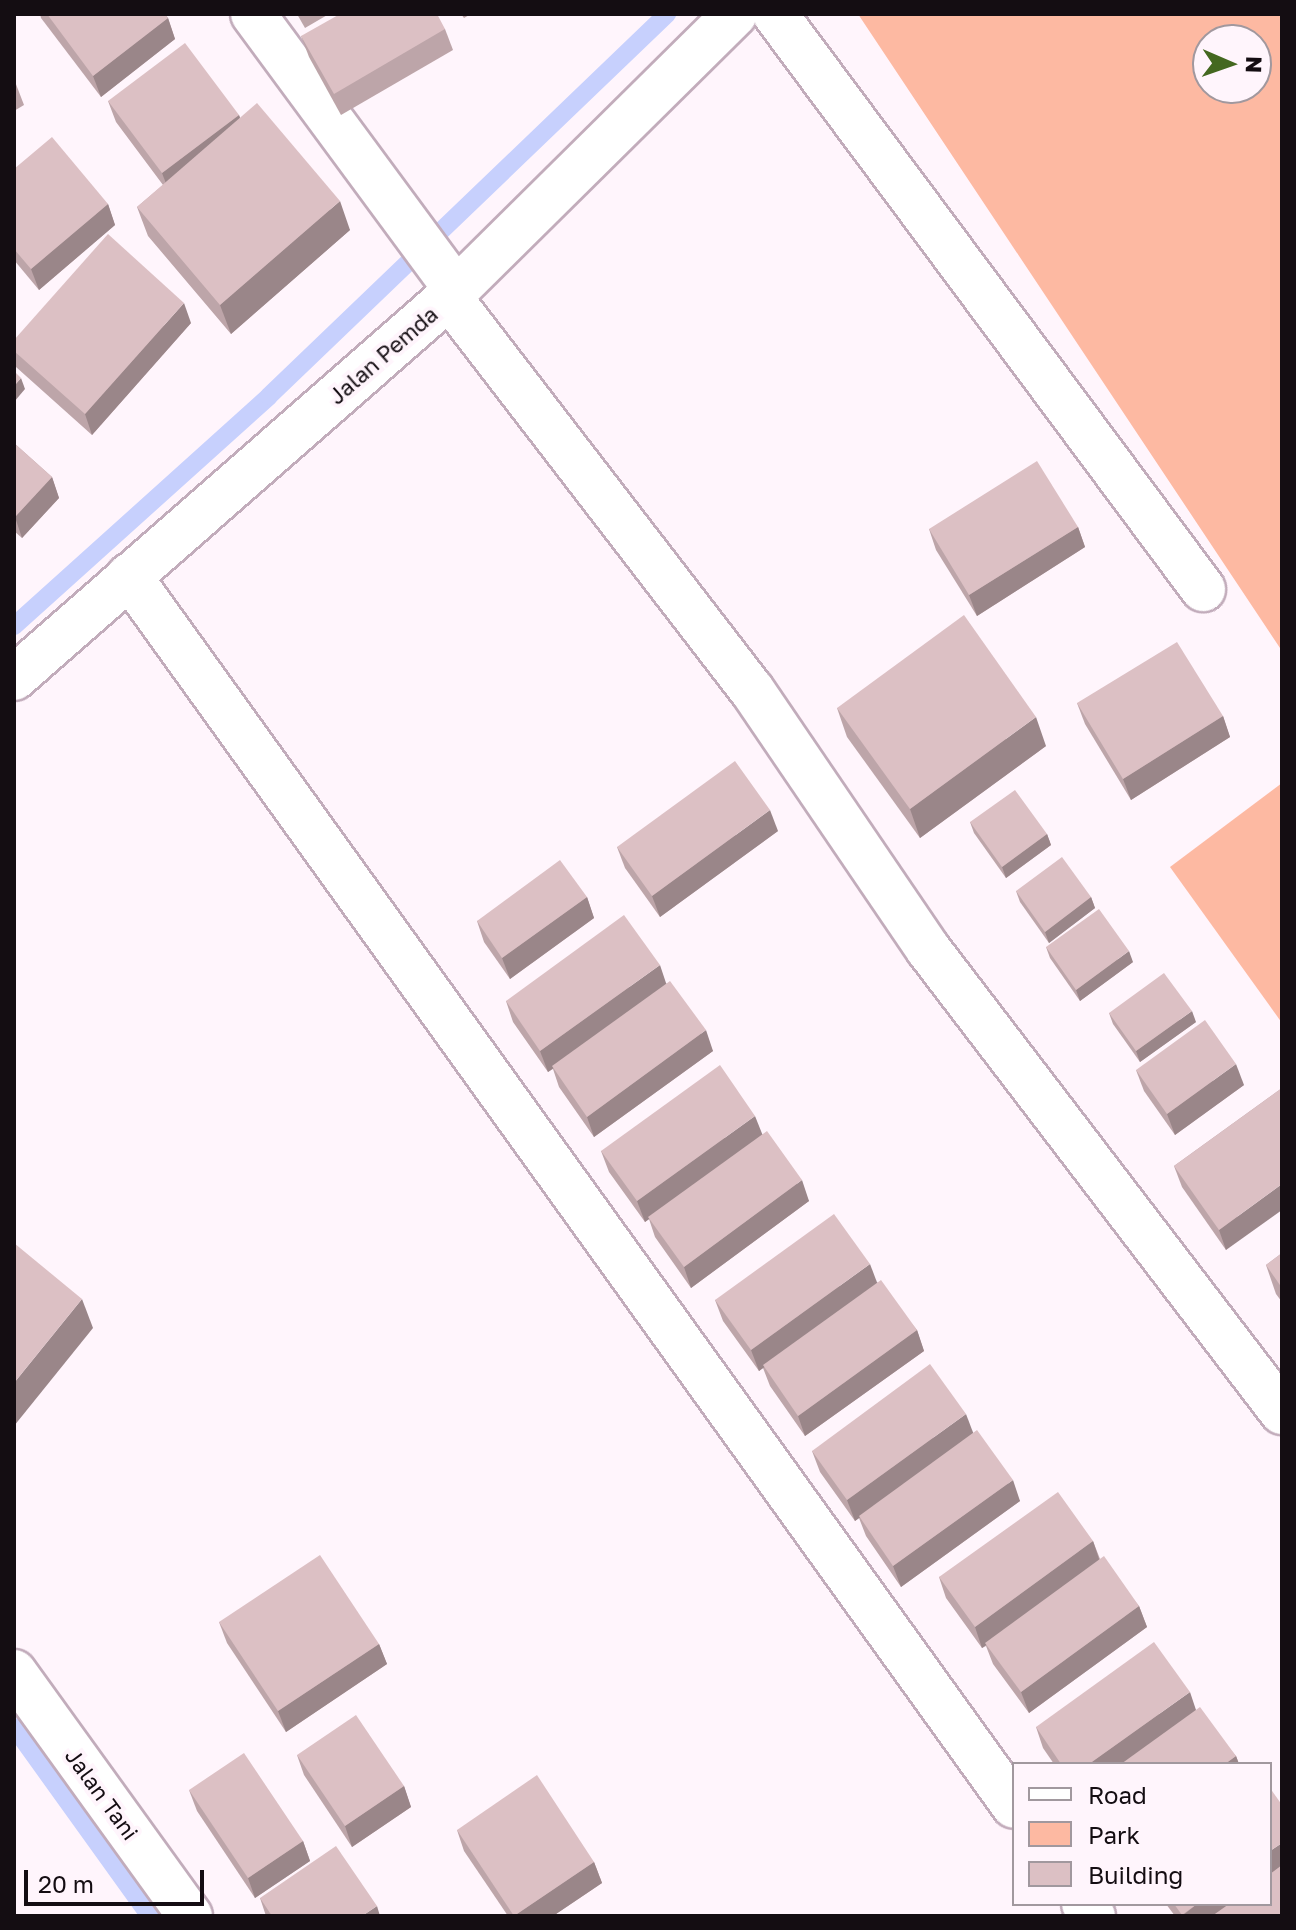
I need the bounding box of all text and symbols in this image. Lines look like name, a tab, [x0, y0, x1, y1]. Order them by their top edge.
north arrow	[1192, 24, 1272, 104]
text: N	[1241, 56, 1268, 74]
street label: Jalan Pemda	[323, 301, 443, 409]
street label: Jalan Tani	[60, 1743, 144, 1845]
legend	[1012, 1762, 1272, 1906]
text: Road	[1088, 1780, 1147, 1809]
text: Park	[1088, 1820, 1140, 1849]
scale bar	[28, 1854, 208, 1904]
text: Building	[1088, 1860, 1183, 1889]
text: 20 m	[38, 1869, 94, 1898]

